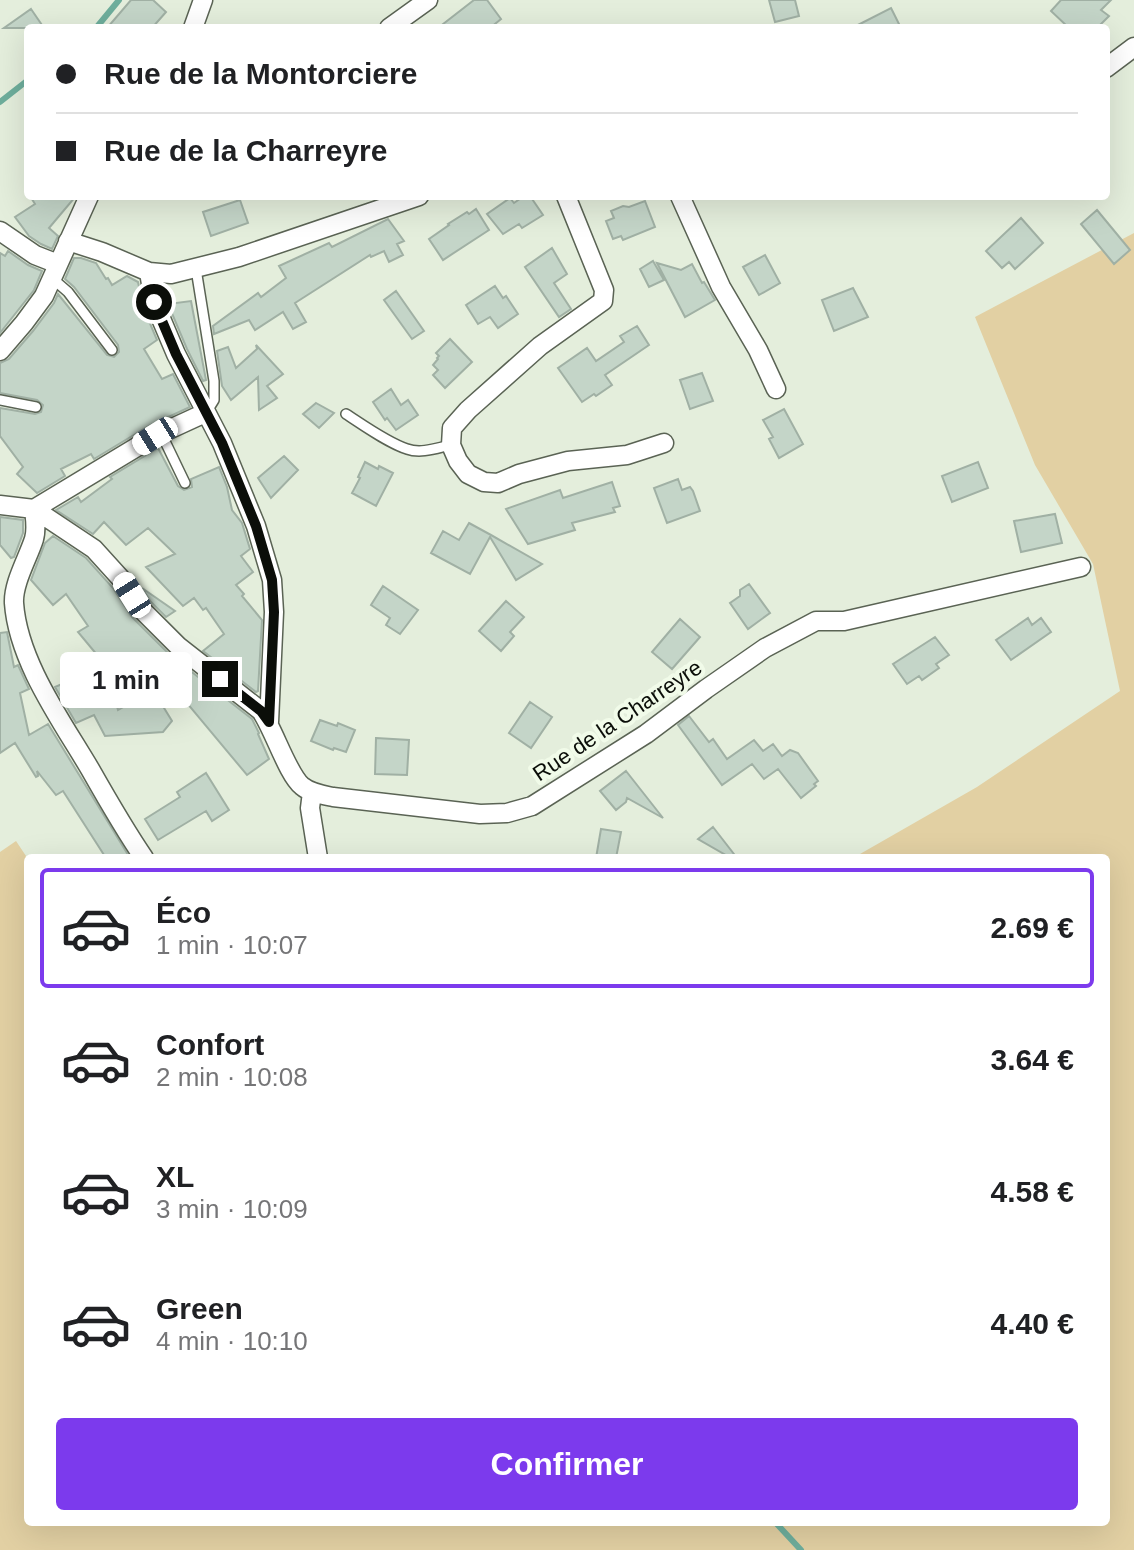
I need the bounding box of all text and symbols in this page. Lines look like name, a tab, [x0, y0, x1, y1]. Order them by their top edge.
text: Rue de la Montorciere	[104, 57, 417, 90]
text: Rue de la Charreyre	[104, 134, 387, 167]
route start	[136, 284, 172, 320]
car	[128, 413, 182, 459]
car	[109, 568, 155, 622]
callout: 1 min	[60, 651, 192, 707]
street label: Rue de la Charreyre	[528, 655, 706, 786]
route end	[202, 661, 238, 697]
text: 1 min	[92, 665, 160, 695]
icon: car	[60, 892, 132, 964]
text: Éco	[156, 896, 211, 929]
text: 2.69 €	[991, 911, 1074, 944]
text: 1 min · 10:07	[156, 930, 308, 960]
icon: car	[60, 1024, 132, 1096]
text: Confort	[156, 1028, 264, 1061]
text: 3.64 €	[991, 1043, 1074, 1076]
text: 2 min · 10:08	[156, 1062, 308, 1092]
icon: car	[60, 1156, 132, 1228]
text: XL	[156, 1160, 194, 1193]
text: 4.58 €	[991, 1175, 1074, 1208]
text: 3 min · 10:09	[156, 1194, 308, 1224]
icon: car	[60, 1288, 132, 1360]
text: Green	[156, 1292, 243, 1325]
text: 4.40 €	[991, 1307, 1074, 1340]
text: 4 min · 10:10	[156, 1326, 308, 1356]
button: Confirmer	[56, 1418, 1078, 1510]

